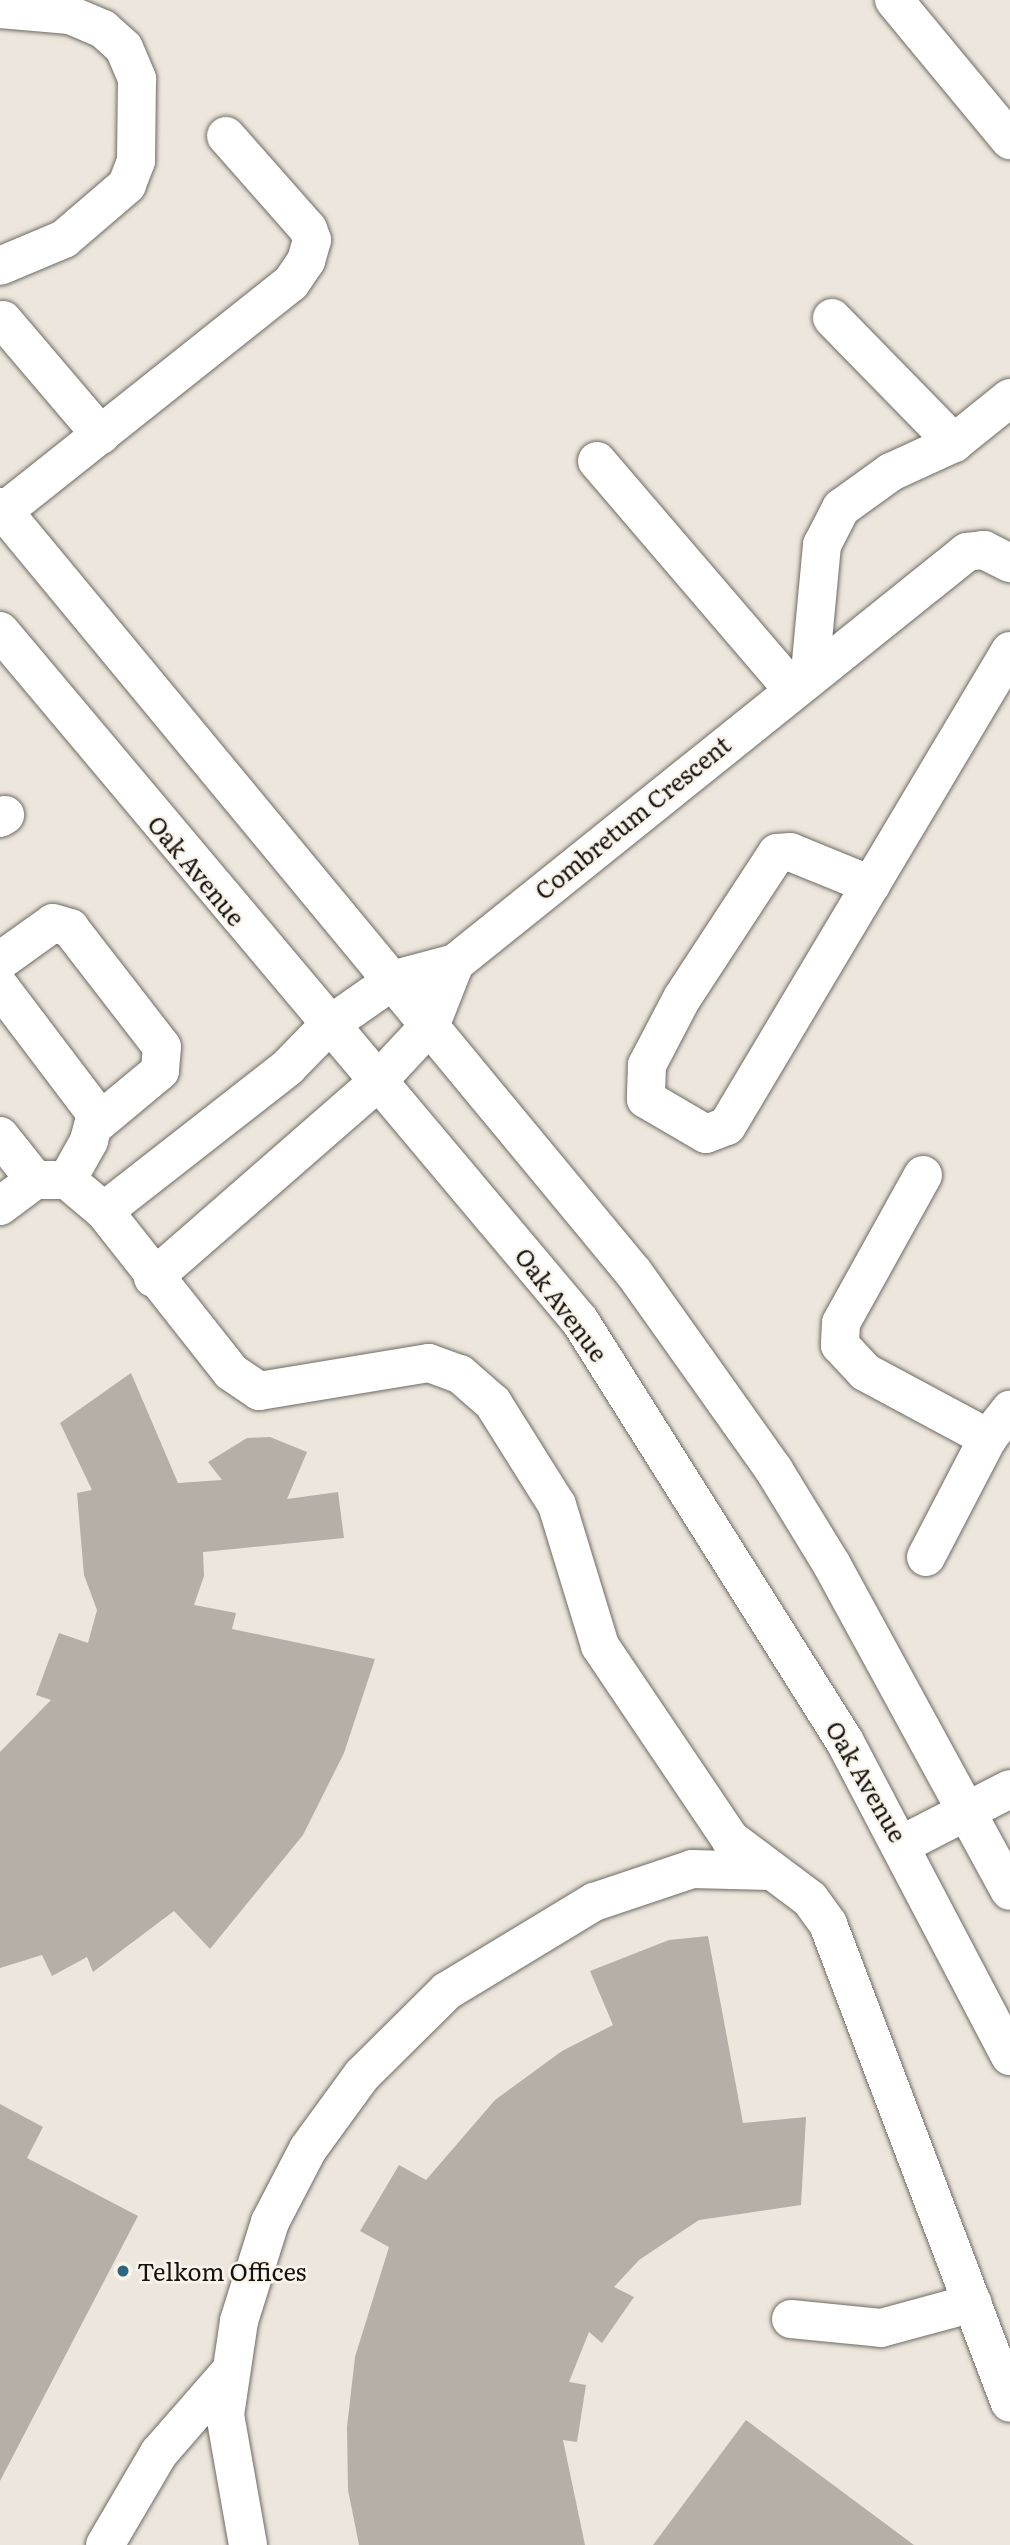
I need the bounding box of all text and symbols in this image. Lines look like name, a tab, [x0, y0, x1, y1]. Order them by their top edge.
street label: Combretum Crescent	[528, 729, 736, 905]
street label: Oak Avenue	[143, 809, 251, 931]
street label: Oak Avenue	[510, 1241, 614, 1367]
street label: Oak Avenue	[821, 1715, 913, 1847]
place label: Telkom Offices	[137, 2257, 306, 2285]
marker: Telkom Offices	[115, 2263, 131, 2279]

